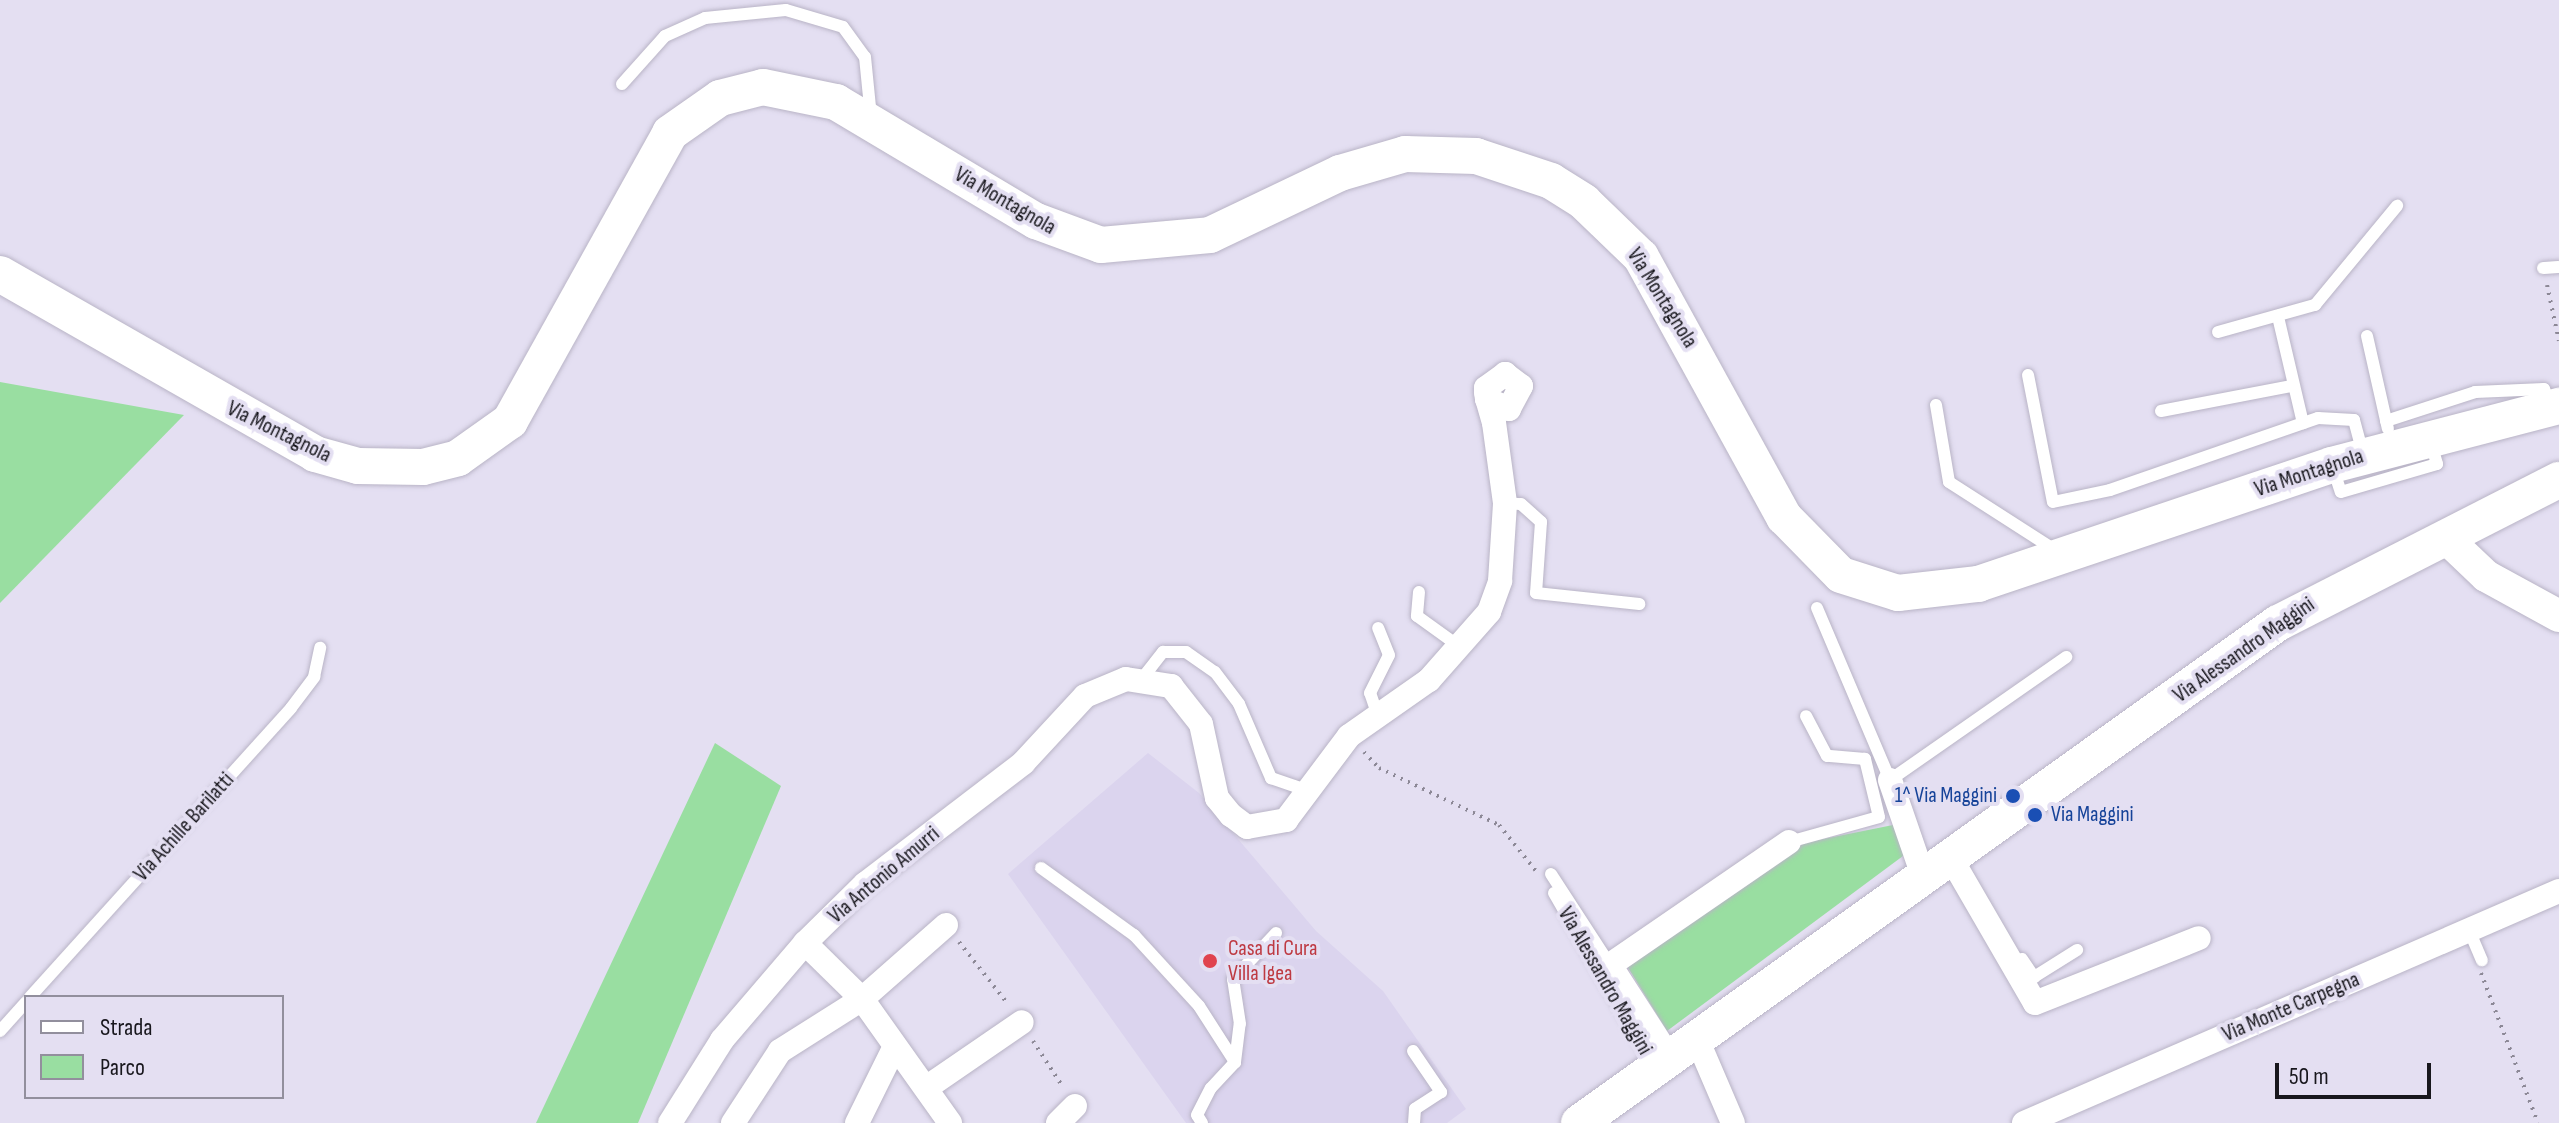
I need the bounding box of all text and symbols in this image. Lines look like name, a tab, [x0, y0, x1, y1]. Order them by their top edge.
street label: Via Montagnola	[950, 161, 1060, 241]
street label: Via Montagnola	[1621, 243, 1703, 353]
street label: Via Montagnola	[223, 395, 335, 469]
street label: Via Montagnola	[2251, 443, 2367, 503]
street label: Via Alessandro Maggini	[2168, 591, 2320, 709]
street label: Via Achille Barilatti	[128, 767, 240, 887]
place label: 1^ Via Maggini	[1895, 783, 1997, 809]
marker: 1^ Via Maggini	[2004, 787, 2022, 805]
place label: Via Maggini	[2051, 802, 2134, 828]
marker: Via Maggini	[2026, 806, 2044, 824]
street label: Via Antonio Amurri	[823, 821, 945, 929]
street label: Via Alessandro Maggini	[1552, 902, 1658, 1060]
place label: Casa di Cura Villa Igea	[1228, 935, 1318, 986]
marker: Casa di Cura Villa Igea	[1199, 950, 1221, 972]
street label: Via Monte Carpegna	[2219, 966, 2363, 1048]
legend	[24, 995, 284, 1099]
text: Strada	[100, 1013, 153, 1042]
scale bar	[2279, 1047, 2435, 1097]
text: Parco	[100, 1053, 145, 1082]
text: 50 m	[2289, 1062, 2329, 1091]

